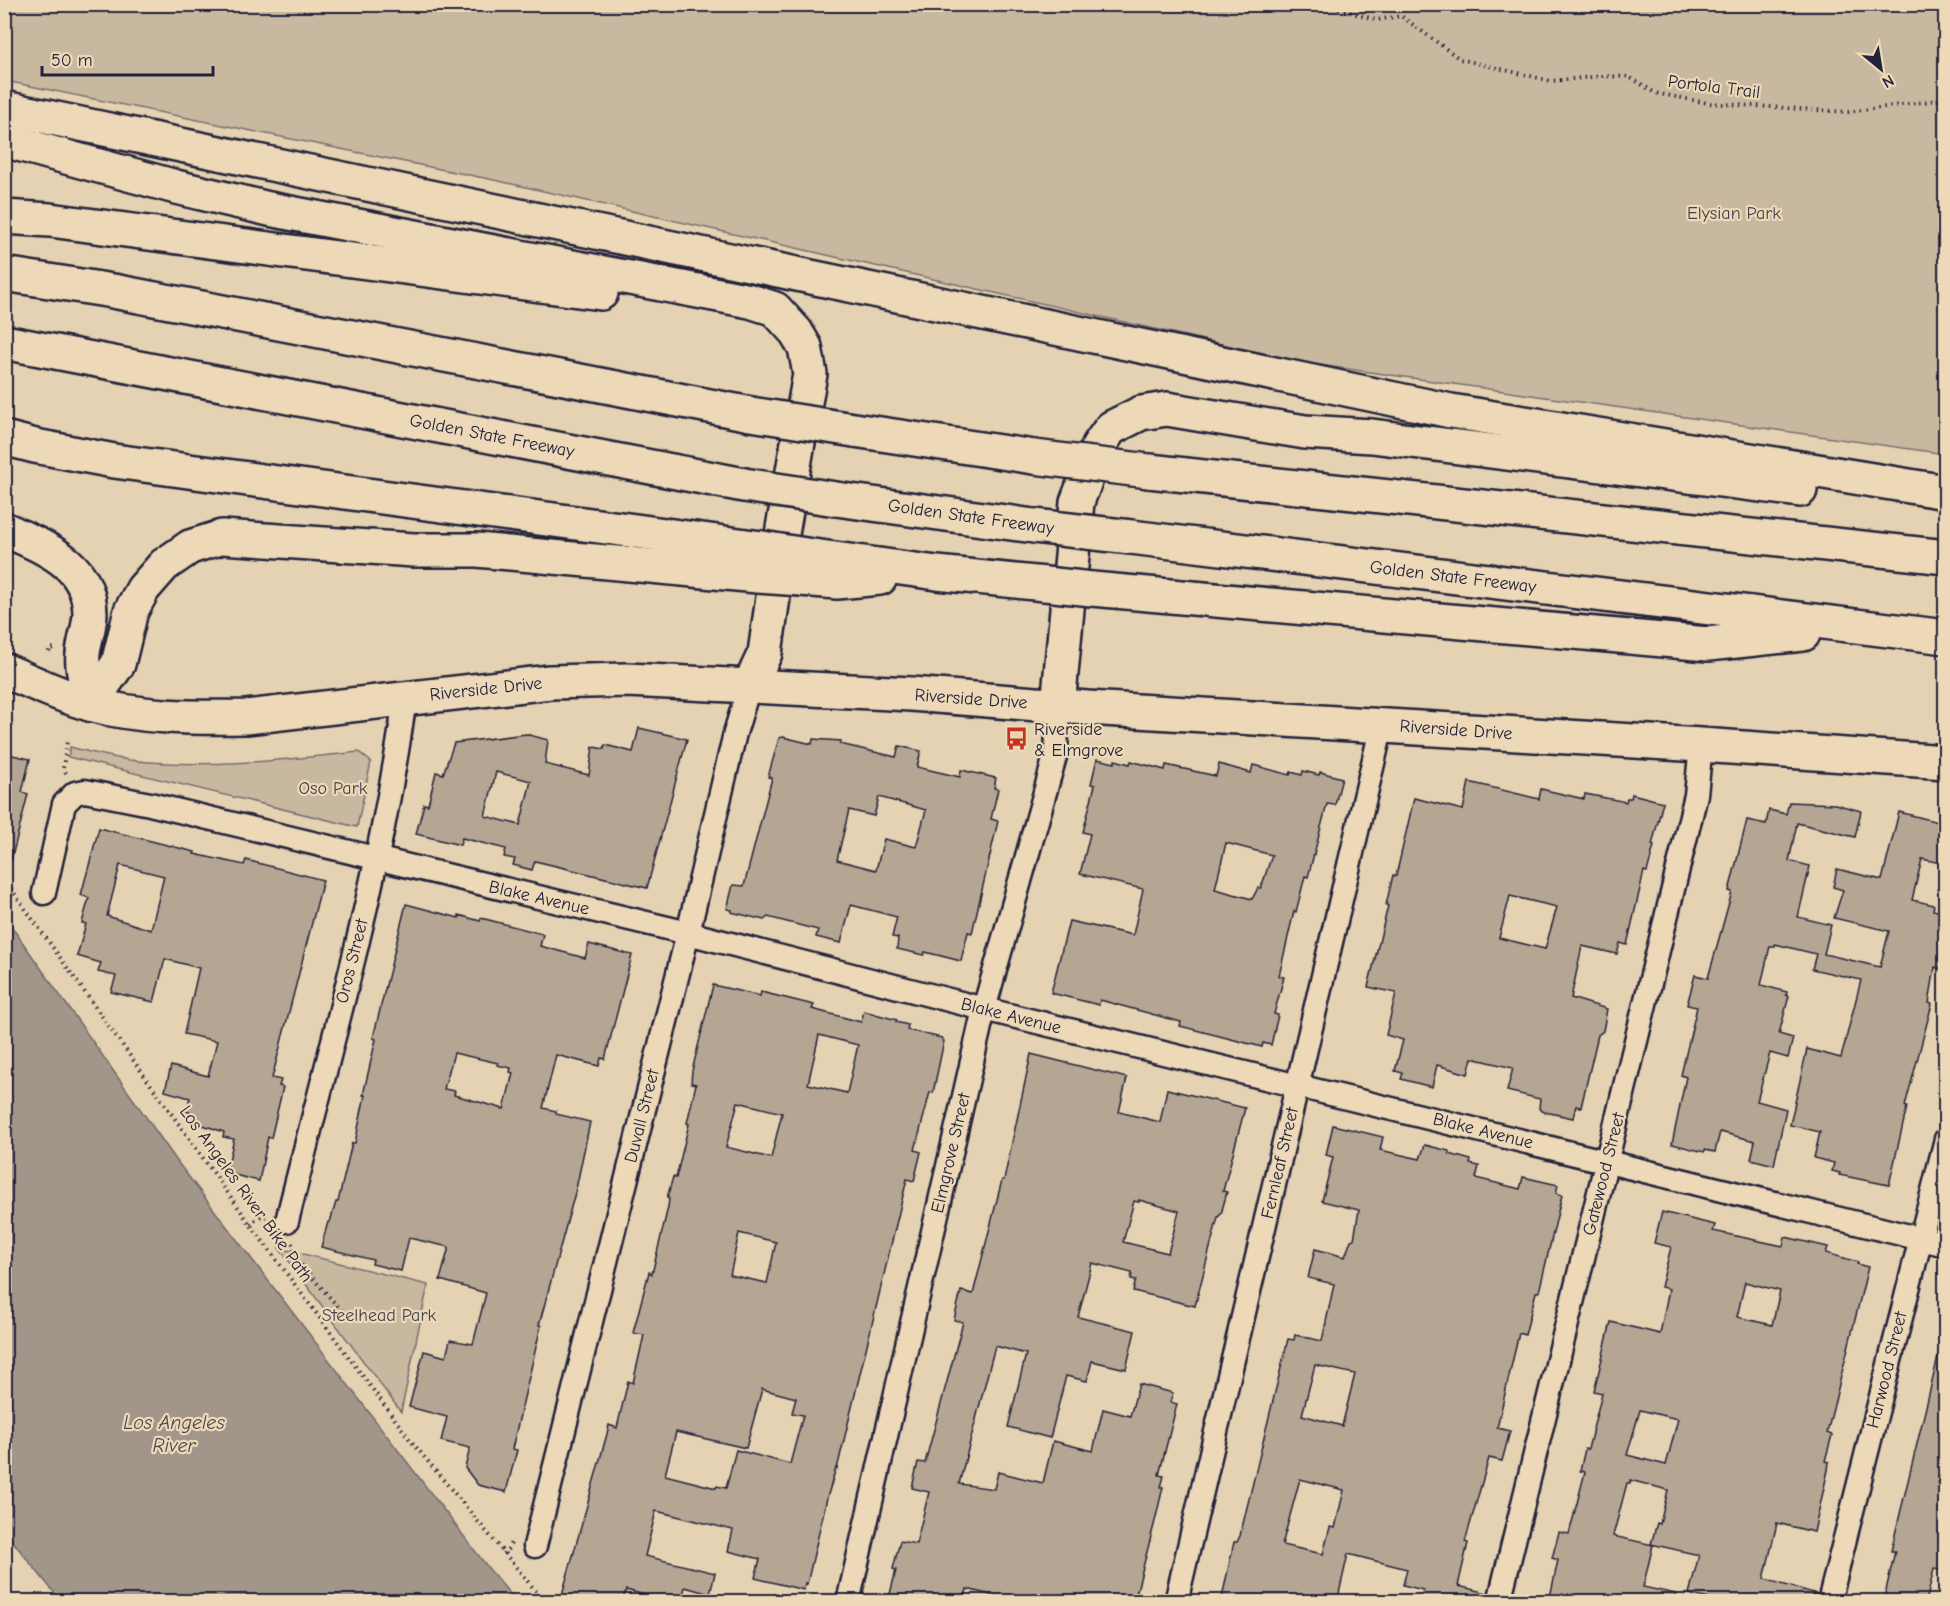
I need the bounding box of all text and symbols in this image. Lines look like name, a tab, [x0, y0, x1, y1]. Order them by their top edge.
scale bar	[42, 39, 213, 77]
north arrow	[1851, 39, 1911, 99]
text: 50 m	[51, 50, 93, 71]
street label: Portola Trail	[1667, 71, 1761, 103]
text: N	[1879, 71, 1897, 92]
park label: Elysian Park	[1687, 203, 1781, 224]
street label: Golden State Freeway	[408, 410, 577, 462]
street label: Golden State Freeway	[887, 495, 1056, 539]
street label: Golden State Freeway	[1369, 556, 1538, 598]
street label: Riverside Drive	[429, 673, 543, 705]
street label: Riverside Drive	[914, 685, 1028, 713]
street label: Riverside Drive	[1399, 716, 1513, 744]
place label: Riverside & Elmgrove	[1034, 719, 1123, 761]
bus stop icon: Riverside & Elmgrove	[1003, 726, 1029, 752]
park label: Oso Park	[298, 778, 368, 799]
street label: Blake Avenue	[487, 876, 591, 920]
street label: Oros Street	[331, 916, 373, 1005]
street label: Blake Avenue	[959, 993, 1063, 1039]
street label: Duvall Street	[620, 1066, 664, 1165]
street label: Elmgrove Street	[927, 1090, 975, 1215]
street label: Los Angeles River Bike Path	[175, 1102, 317, 1286]
street label: Fernleaf Street	[1257, 1104, 1303, 1221]
street label: Blake Avenue	[1431, 1108, 1535, 1154]
street label: Gatewood Street	[1579, 1110, 1630, 1238]
park label: Steelhead Park	[322, 1305, 437, 1326]
street label: Harwood Street	[1862, 1309, 1912, 1431]
water label: Los Angeles River	[123, 1411, 225, 1457]

